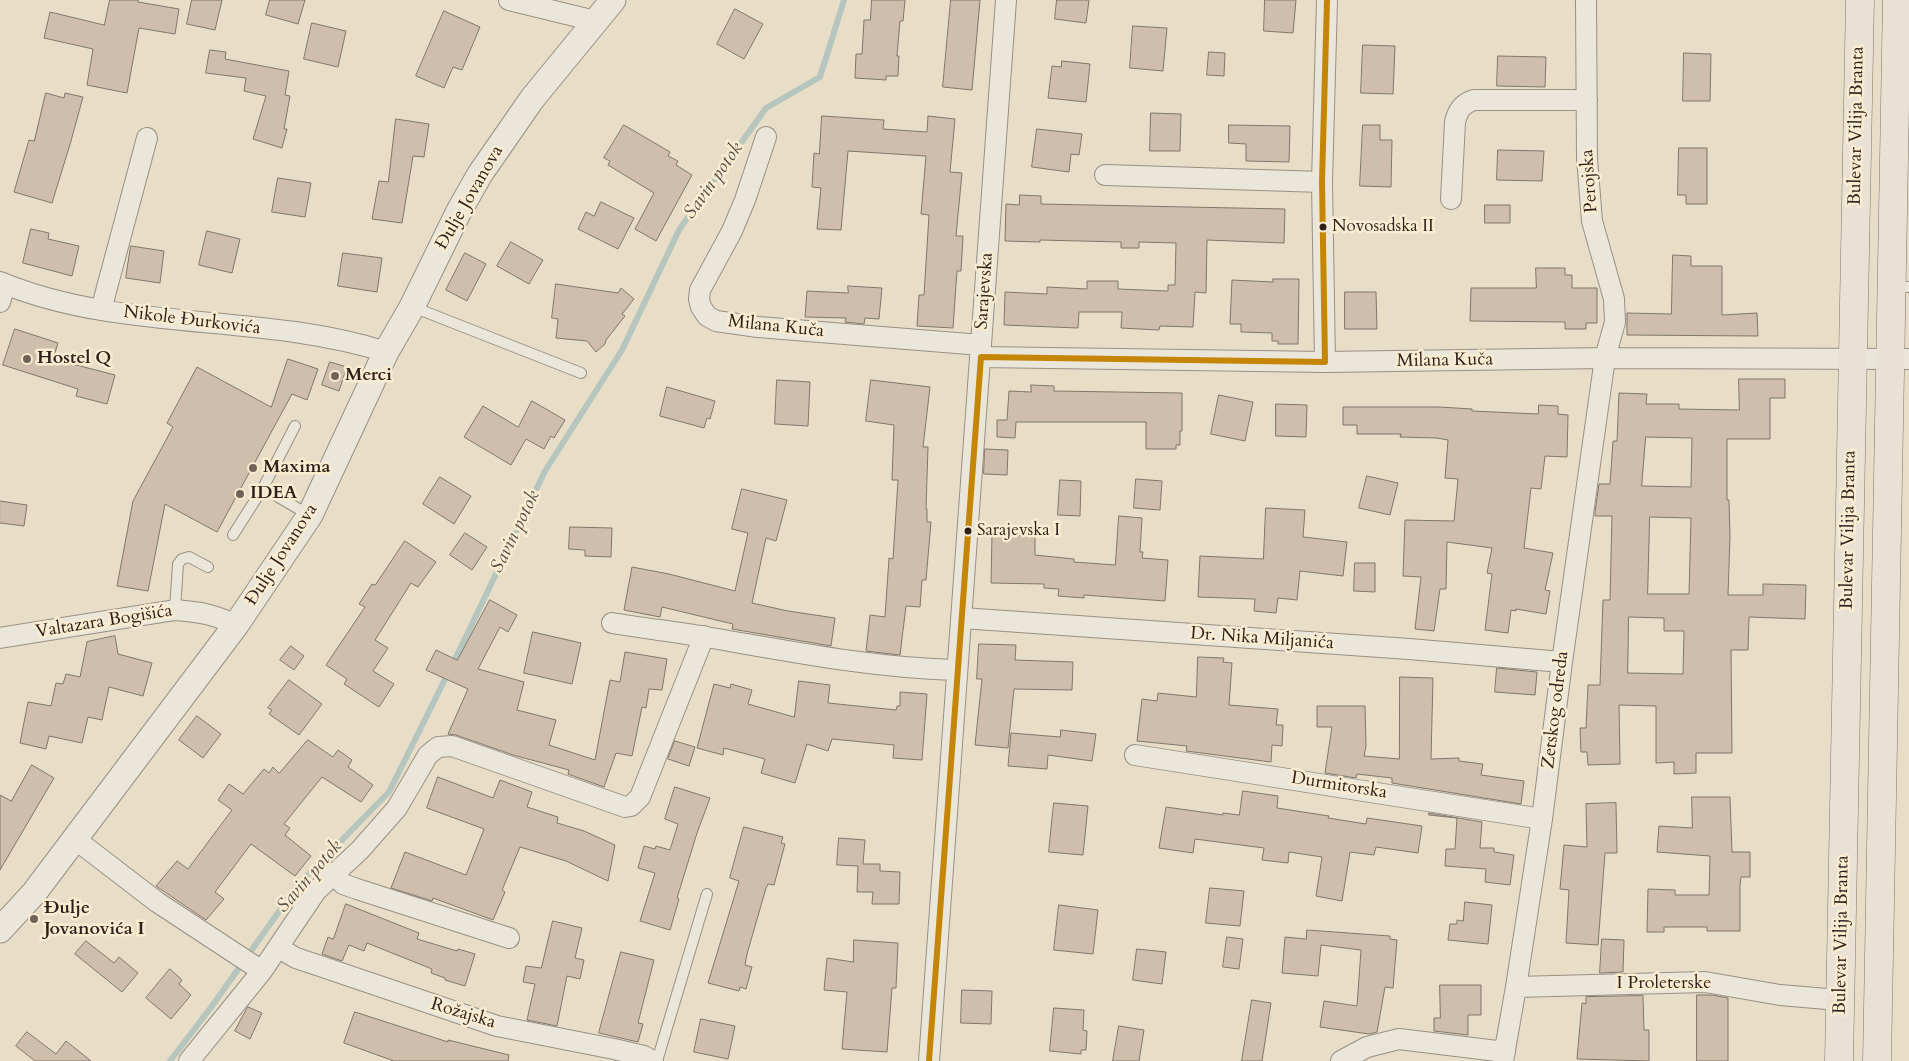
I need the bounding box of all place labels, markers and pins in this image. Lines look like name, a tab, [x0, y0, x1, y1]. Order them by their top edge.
place label: Novosadska II	[1332, 217, 1434, 237]
marker: Novosadska II	[1318, 222, 1328, 232]
place label: Hostel Q	[37, 348, 111, 370]
marker: Hostel Q	[21, 353, 33, 365]
place label: Merci	[345, 365, 392, 387]
marker: Merci	[329, 370, 341, 382]
place label: Maxima	[263, 457, 330, 479]
marker: Maxima	[247, 462, 259, 474]
place label: IDEA	[250, 483, 297, 505]
marker: IDEA	[234, 488, 246, 500]
place label: Sarajevska I	[977, 521, 1060, 541]
marker: Sarajevska I	[963, 526, 973, 536]
place label: Đulje Jovanovića I	[44, 898, 145, 941]
marker: Đulje Jovanovića I	[28, 913, 40, 925]

